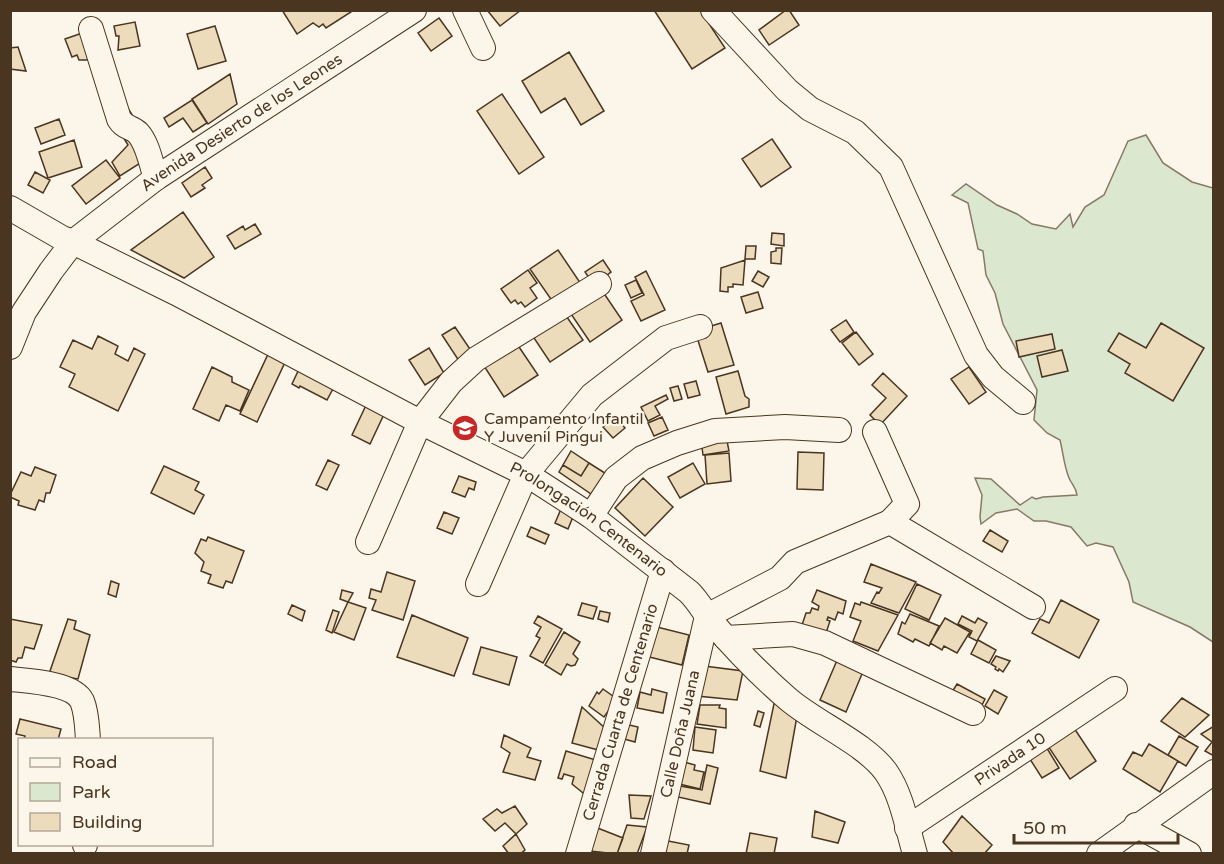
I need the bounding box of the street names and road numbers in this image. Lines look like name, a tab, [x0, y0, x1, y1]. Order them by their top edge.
street label: Avenida Desierto de los Leones	[137, 49, 346, 196]
street label: Prolongación Centenario	[506, 458, 671, 581]
street label: Cerrada Cuarta de Centenario	[578, 601, 663, 823]
street label: Calle Doña Juana	[656, 668, 704, 800]
street label: Privada 10	[971, 728, 1050, 790]

